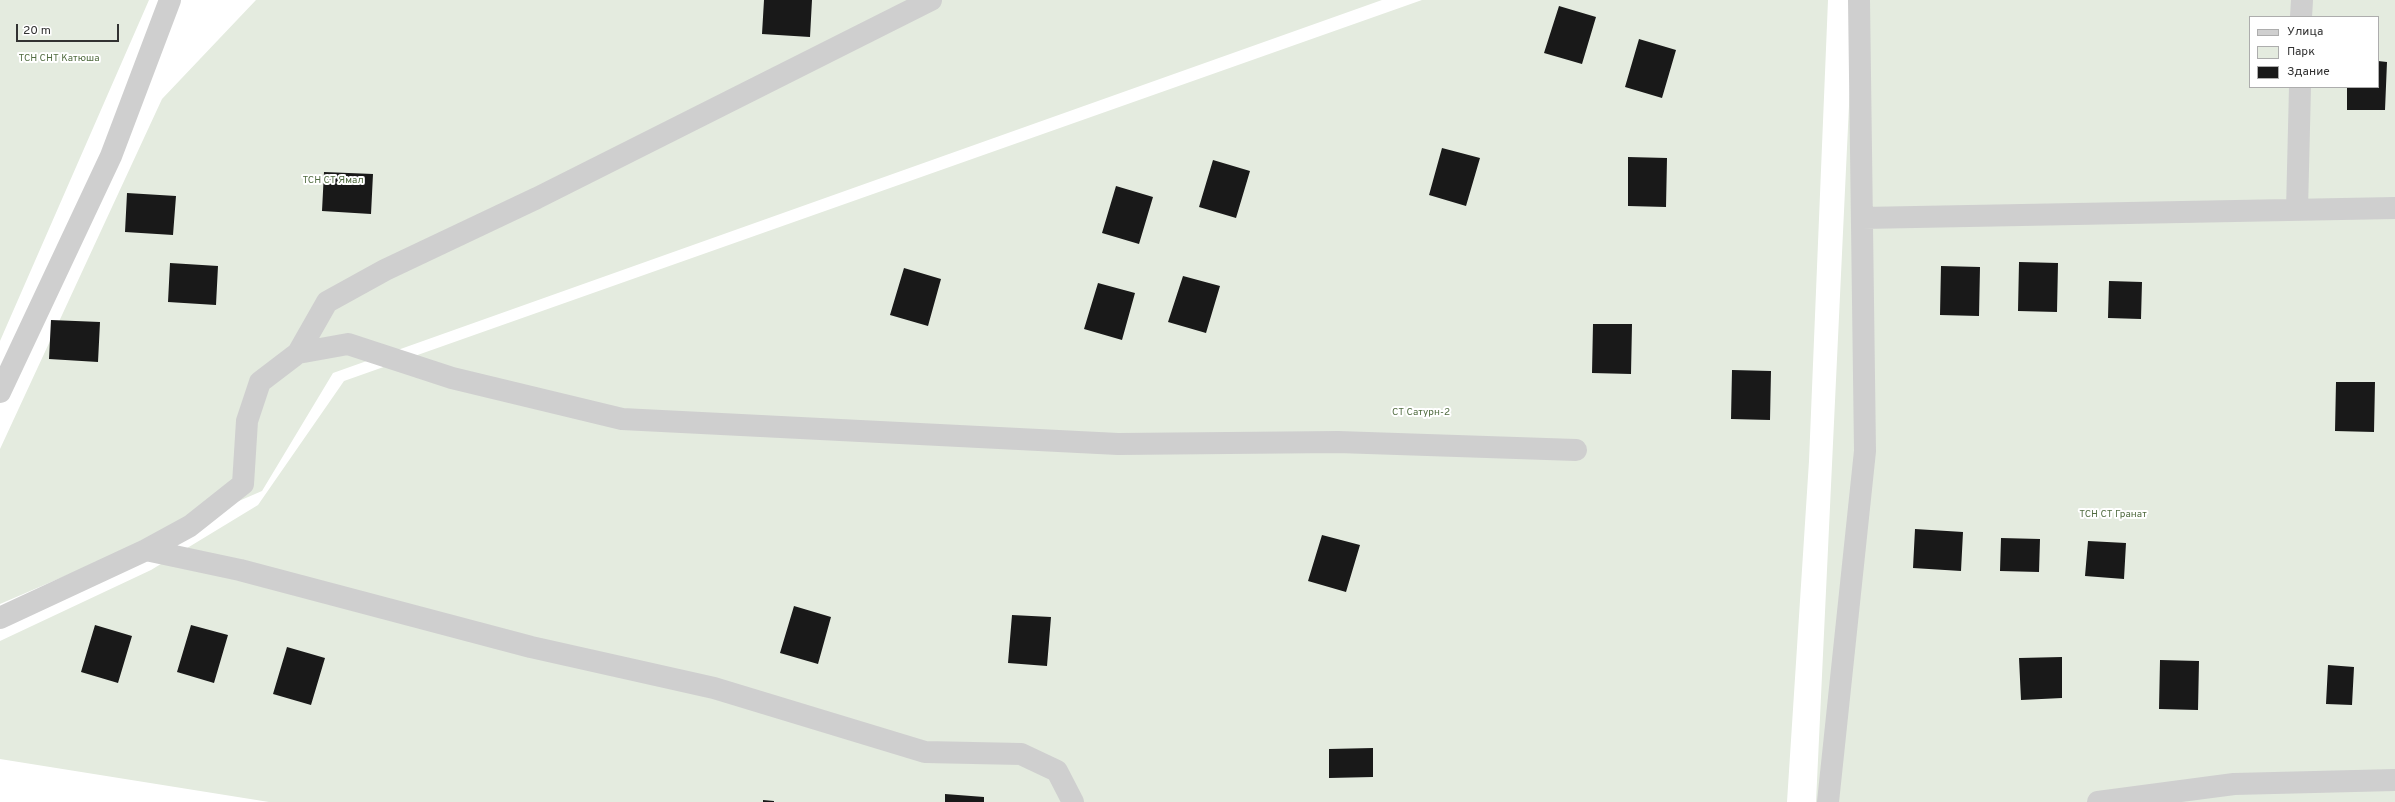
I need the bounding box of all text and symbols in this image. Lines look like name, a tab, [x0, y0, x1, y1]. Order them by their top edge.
scale bar	[18, 16, 121, 42]
legend	[2249, 16, 2379, 88]
text: 20 m	[23, 23, 51, 39]
text: Улица	[2287, 24, 2323, 40]
text: Парк	[2287, 44, 2315, 60]
park label: ТСН СНТ Катюша	[19, 53, 99, 65]
text: Здание	[2287, 64, 2330, 80]
park label: ТСН СТ Ямал	[302, 175, 364, 187]
park label: СТ Сатурн-2	[1392, 407, 1450, 419]
park label: ТСН СТ Гранат	[2079, 509, 2147, 521]

